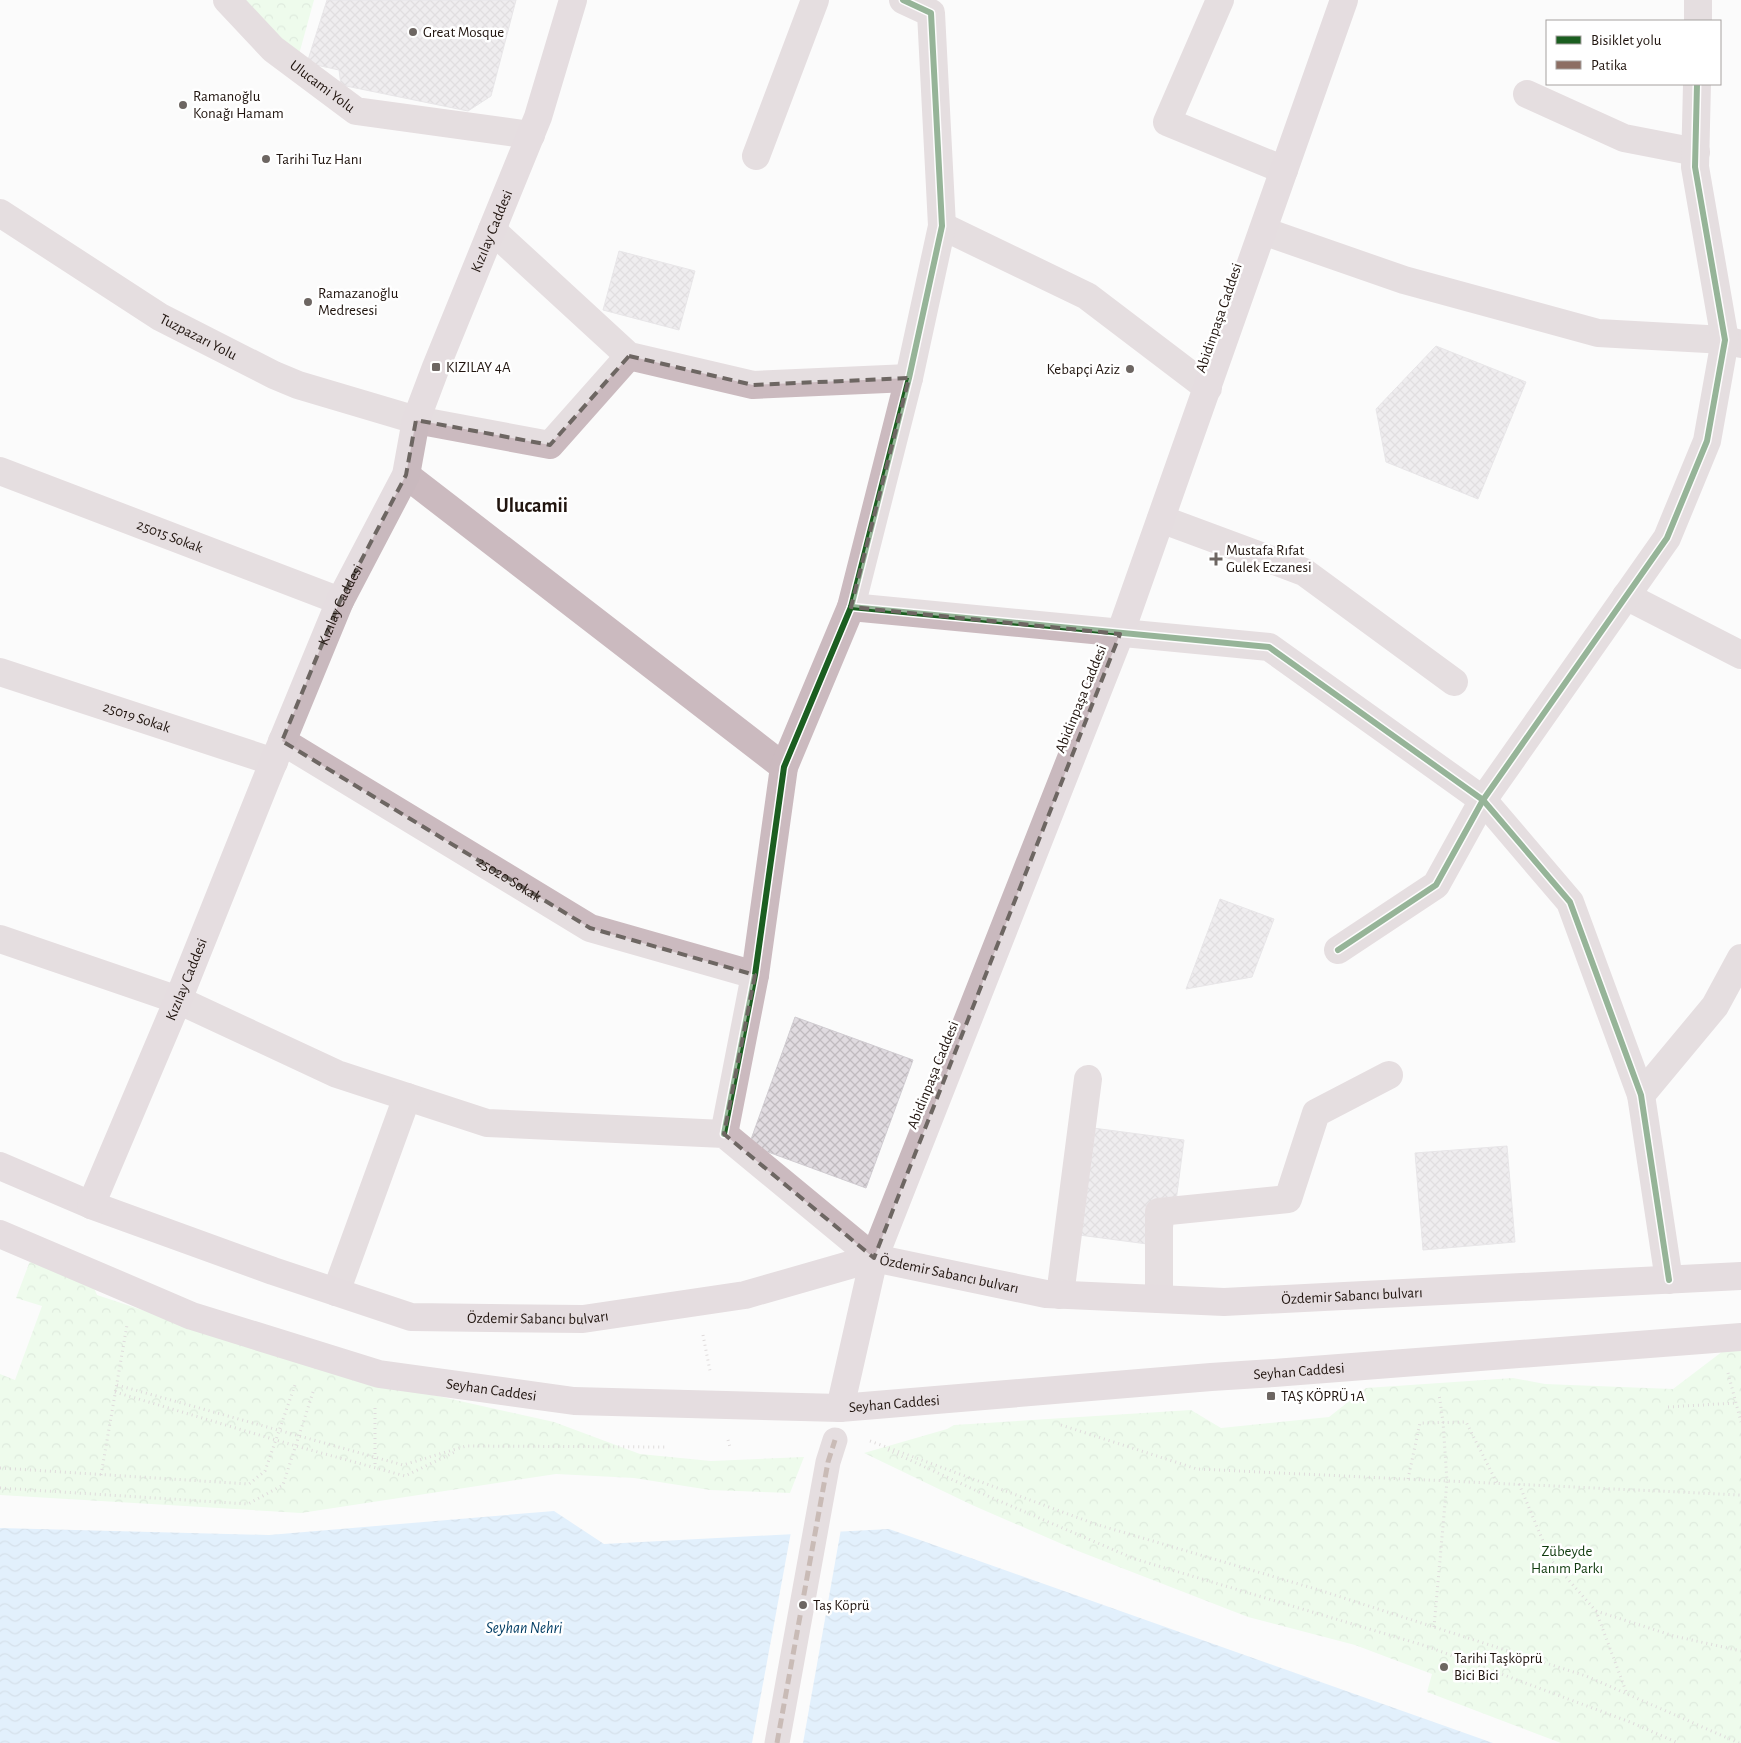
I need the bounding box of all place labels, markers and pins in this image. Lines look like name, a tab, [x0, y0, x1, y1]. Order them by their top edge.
place label: Great Mosque	[423, 25, 504, 40]
marker: Great Mosque	[407, 26, 419, 38]
place label: Ramanoğlu Konağı Hamam	[193, 89, 284, 121]
marker: Ramanoğlu Konağı Hamam	[177, 99, 189, 111]
place label: Tarihi Tuz Hanı	[276, 152, 362, 167]
marker: Tarihi Tuz Hanı	[260, 153, 272, 165]
place label: Ramazanoğlu Medresesi	[318, 286, 399, 318]
marker: Ramazanoğlu Medresesi	[302, 296, 314, 308]
place label: KIZILAY 4A	[446, 360, 511, 375]
marker: KIZILAY 4A	[430, 361, 442, 373]
place label: Kebapçi Aziz	[1046, 362, 1120, 377]
marker: Kebapçi Aziz	[1124, 363, 1136, 375]
place label: Mustafa Rıfat Gulek Eczanesi	[1226, 543, 1312, 575]
marker: Mustafa Rıfat Gulek Eczanesi	[1210, 553, 1222, 565]
place label: TAŞ KÖPRÜ 1A	[1281, 1387, 1365, 1404]
marker: TAŞ KÖPRÜ 1A	[1265, 1390, 1277, 1402]
place label: Taș Köprü	[813, 1598, 870, 1614]
marker: Taș Köprü	[797, 1599, 809, 1611]
place label: Tarihi Taşköprü Bici Bici	[1454, 1651, 1543, 1683]
marker: Tarihi Taşköprü Bici Bici	[1438, 1661, 1450, 1673]

